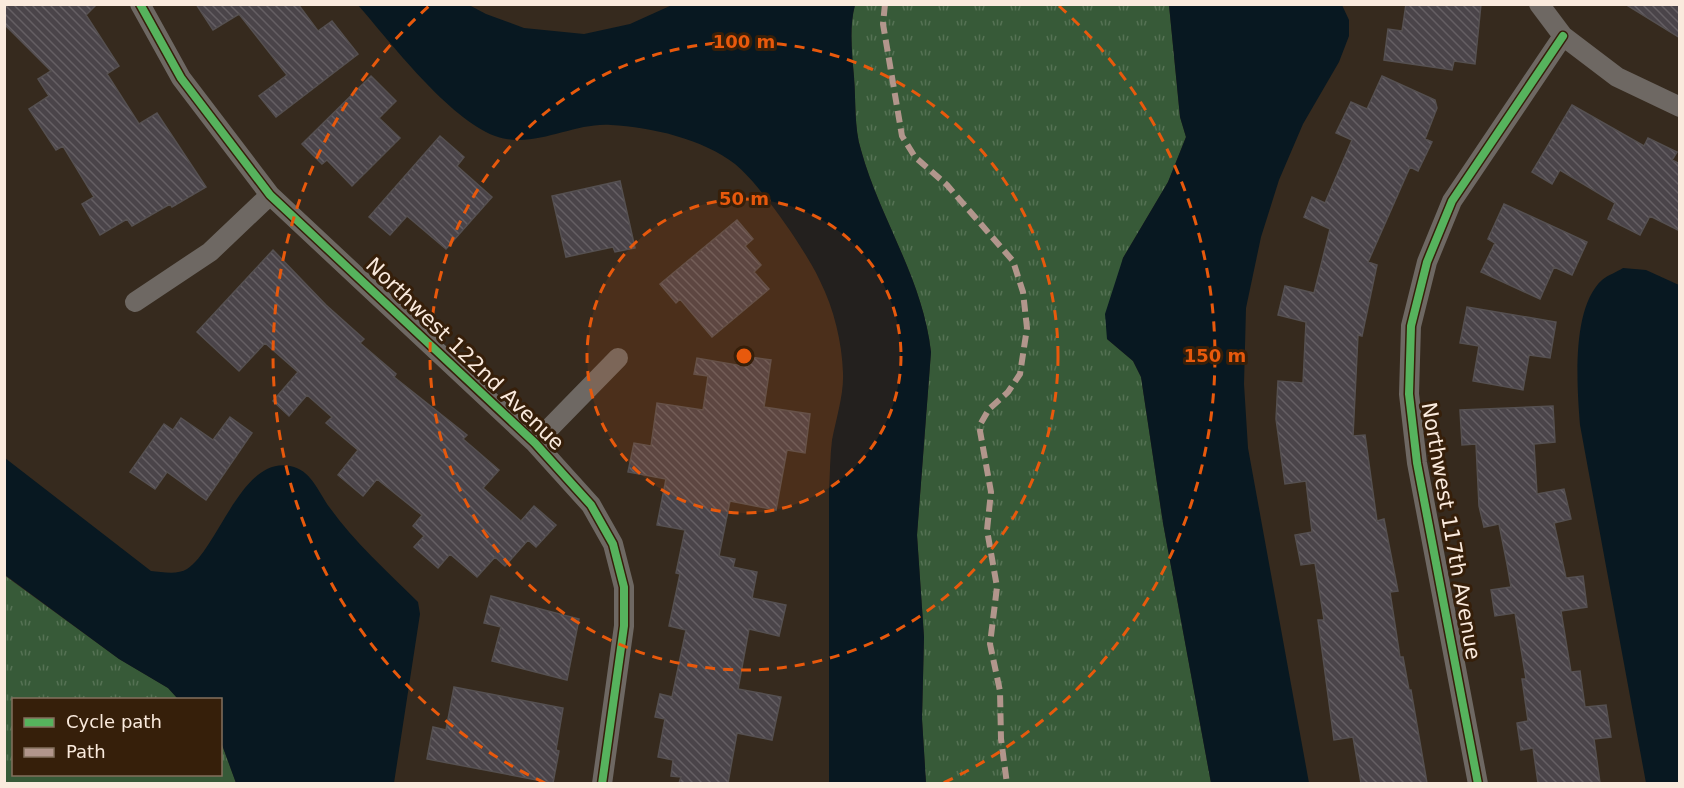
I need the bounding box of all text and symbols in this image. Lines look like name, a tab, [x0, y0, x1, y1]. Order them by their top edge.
text: 100 m	[713, 31, 775, 52]
text: 50 m	[719, 188, 769, 209]
street label: Northwest 122nd Avenue	[361, 253, 569, 455]
text: 150 m	[1184, 345, 1246, 366]
centre of rings	[734, 346, 754, 366]
street label: Northwest 117th Avenue	[1417, 400, 1485, 662]
legend	[12, 698, 222, 776]
text: Cycle path	[66, 711, 162, 732]
text: Path	[66, 741, 106, 762]

